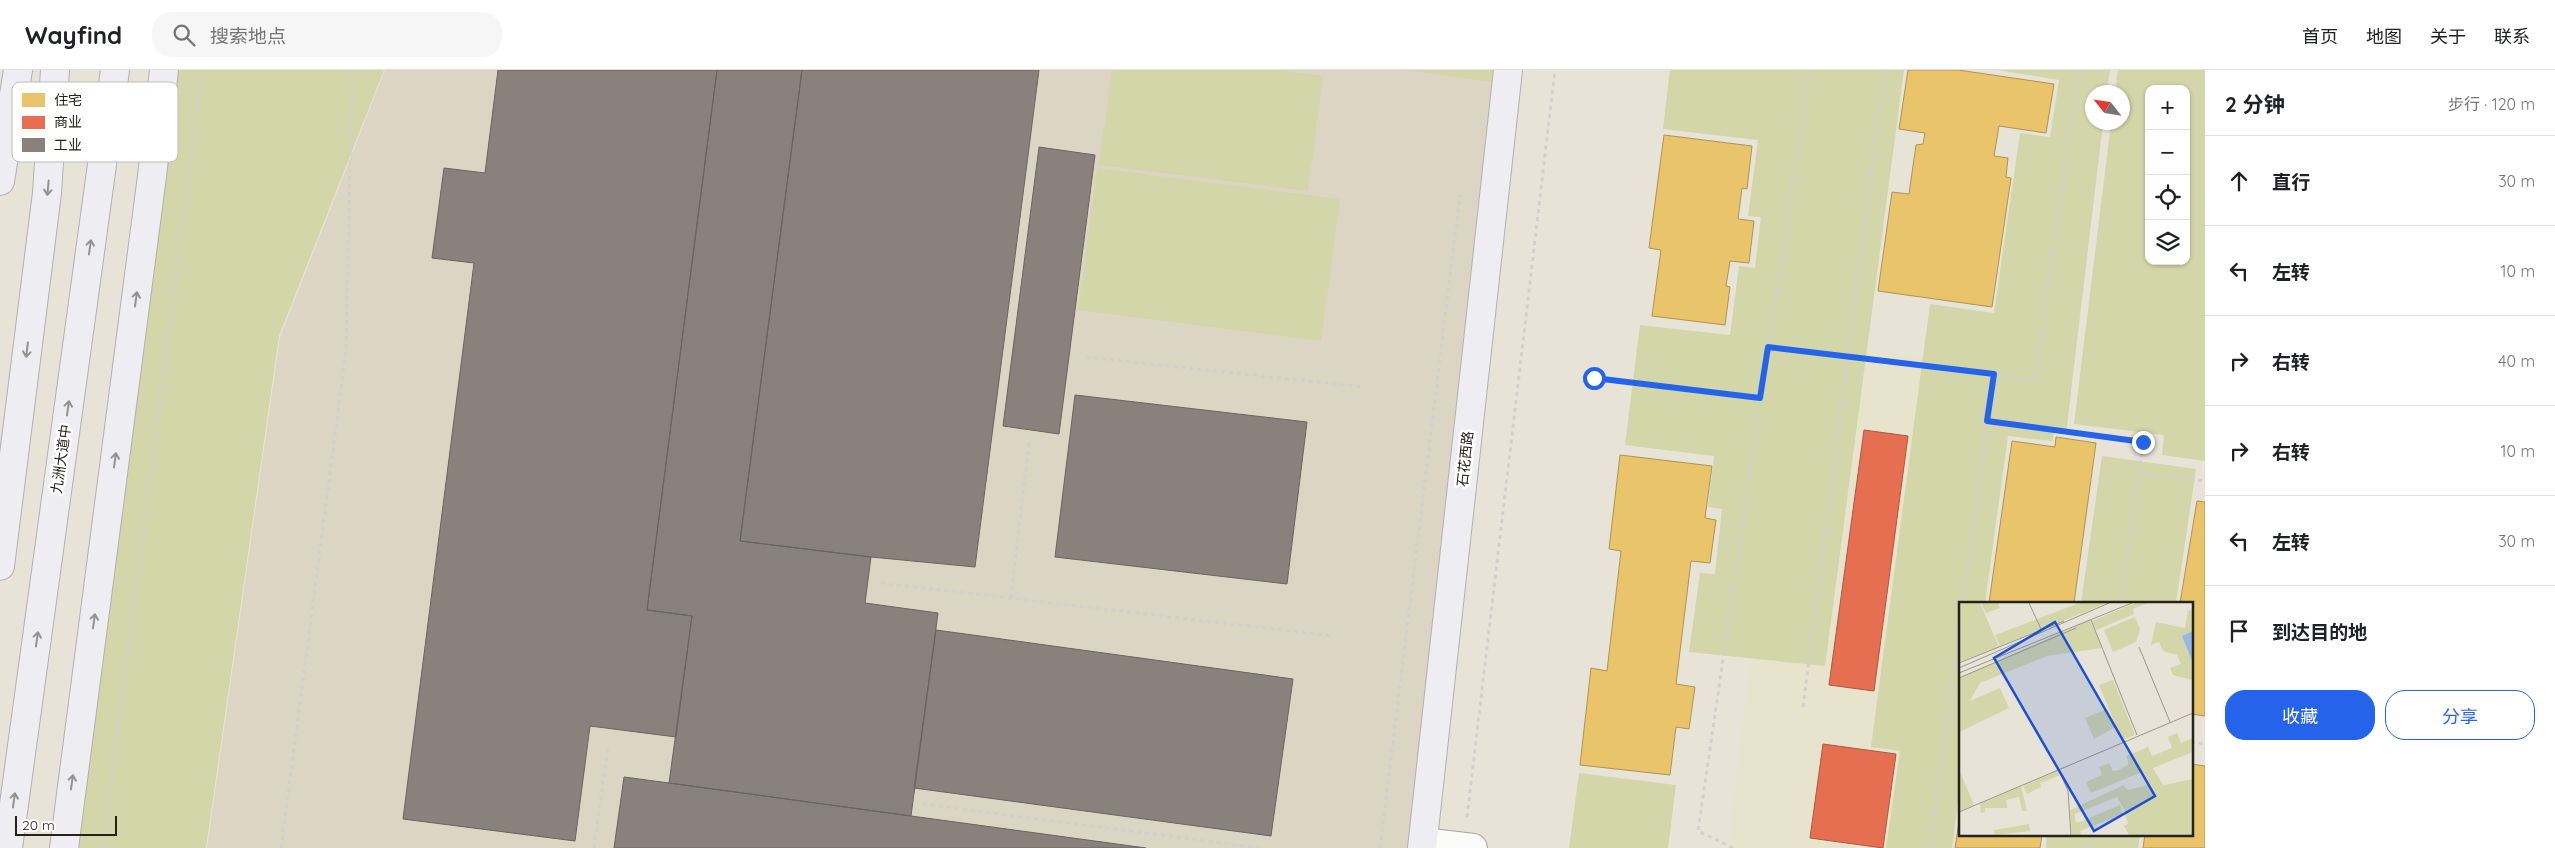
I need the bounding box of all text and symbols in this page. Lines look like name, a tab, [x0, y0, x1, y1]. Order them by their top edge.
search box	[152, 12, 502, 57]
text: Wayfind	[25, 20, 122, 50]
icon: search	[170, 21, 198, 49]
text: 搜索地点	[210, 24, 286, 48]
text: 首页	[2302, 25, 2338, 48]
text: 地图	[2366, 25, 2402, 48]
text: 关于	[2430, 25, 2466, 48]
text: 联系	[2494, 25, 2530, 48]
legend	[12, 82, 178, 162]
north arrow	[2085, 85, 2130, 130]
map controls	[2145, 85, 2190, 265]
button: +	[2145, 85, 2190, 130]
text: 住宅	[54, 91, 82, 109]
text: 2 分钟	[2225, 91, 2285, 117]
text: 步行 · 120 m	[2448, 94, 2535, 114]
text: 商业	[54, 113, 82, 131]
button: −	[2145, 130, 2190, 175]
text: 工业	[54, 136, 82, 154]
icon: ahead	[2225, 167, 2253, 195]
text: 直行	[2272, 170, 2310, 194]
text: 30 m	[2498, 171, 2535, 191]
button: locate	[2145, 175, 2190, 220]
one-way arrow	[43, 180, 52, 196]
button: layers	[2145, 220, 2190, 265]
one-way arrow	[86, 240, 96, 256]
icon: left	[2225, 257, 2253, 285]
text: 左转	[2272, 260, 2310, 284]
text: 10 m	[2501, 261, 2535, 281]
one-way arrow	[131, 291, 141, 307]
one-way arrow	[22, 341, 32, 357]
icon: right	[2225, 347, 2253, 375]
text: 右转	[2272, 350, 2310, 374]
text: 40 m	[2498, 351, 2535, 371]
route start	[1583, 367, 1606, 390]
one-way arrow	[63, 401, 73, 417]
street label: 九洲大道中	[47, 423, 75, 495]
street label: 石花西路	[1453, 430, 1477, 488]
route end	[2132, 431, 2155, 454]
icon: right	[2225, 437, 2253, 465]
text: 右转	[2272, 440, 2310, 464]
text: 10 m	[2501, 441, 2535, 461]
one-way arrow	[110, 452, 120, 468]
icon: left	[2225, 527, 2253, 555]
text: 左转	[2272, 530, 2310, 554]
text: 30 m	[2498, 531, 2535, 551]
inset map	[1959, 602, 2192, 836]
one-way arrow	[89, 614, 99, 630]
icon: arrive	[2225, 617, 2253, 645]
text: 到达目的地	[2272, 620, 2367, 644]
one-way arrow	[32, 631, 42, 647]
button: 收藏	[2225, 690, 2375, 740]
button: 分享	[2385, 690, 2535, 740]
one-way arrow	[67, 775, 77, 791]
one-way arrow	[10, 792, 20, 808]
scale bar	[15, 813, 118, 836]
text: 20 m	[22, 816, 55, 834]

